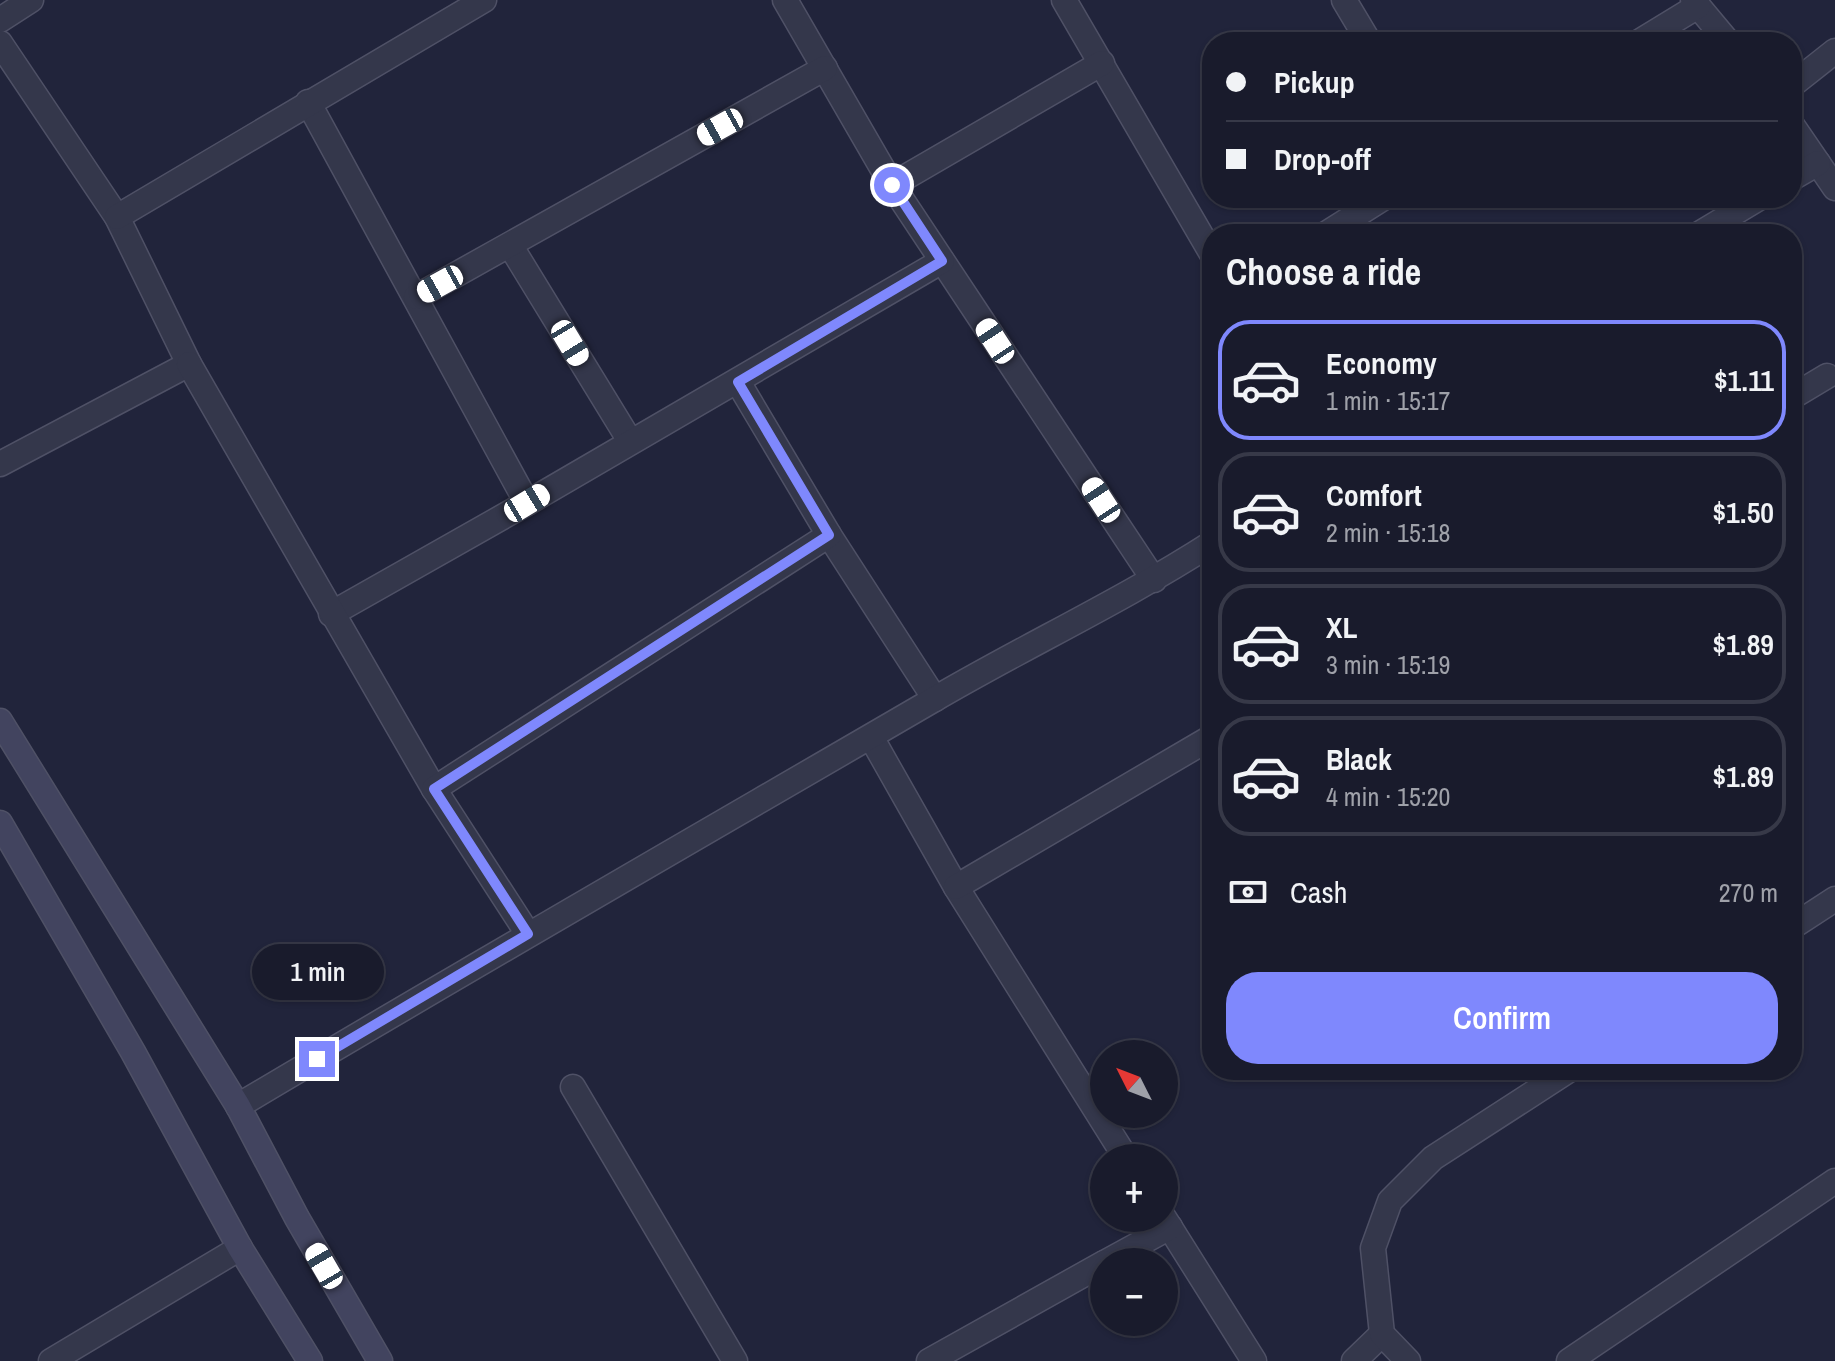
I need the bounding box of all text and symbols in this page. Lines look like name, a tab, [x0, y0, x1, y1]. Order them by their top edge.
text: Pickup	[1274, 62, 1355, 102]
car	[693, 105, 747, 149]
text: Drop-off	[1274, 139, 1371, 179]
route start	[874, 167, 910, 203]
text: Choose a ride	[1226, 248, 1421, 296]
car	[413, 262, 467, 306]
car	[972, 314, 1018, 368]
car	[547, 316, 593, 370]
text: Economy	[1326, 343, 1437, 383]
icon: car	[1230, 344, 1302, 416]
text: $1.11	[1714, 360, 1774, 400]
text: 1 min · 15:17	[1326, 383, 1450, 418]
car	[1078, 473, 1124, 527]
text: Comfort	[1326, 475, 1422, 515]
icon: car	[1230, 476, 1302, 548]
car	[500, 480, 554, 526]
text: $1.50	[1712, 492, 1774, 532]
text: 2 min · 15:18	[1326, 515, 1450, 550]
text: XL	[1326, 607, 1357, 647]
icon: car	[1230, 608, 1302, 680]
text: $1.89	[1712, 624, 1774, 664]
text: 3 min · 15:19	[1326, 647, 1450, 682]
text: Black	[1326, 739, 1392, 779]
icon: car	[1230, 740, 1302, 812]
text: $1.89	[1712, 756, 1774, 796]
text: 4 min · 15:20	[1326, 779, 1450, 814]
icon: cash	[1226, 870, 1270, 914]
text: Cash	[1290, 872, 1347, 912]
text: 270 m	[1719, 875, 1778, 910]
callout: 1 min	[251, 943, 383, 999]
text: 1 min	[291, 954, 345, 989]
button: Confirm	[1226, 972, 1778, 1064]
north arrow	[1090, 1040, 1178, 1128]
map controls	[1090, 1040, 1178, 1336]
route end	[299, 1041, 335, 1077]
button: +	[1090, 1144, 1178, 1232]
car	[302, 1239, 346, 1293]
button: −	[1090, 1248, 1178, 1336]

